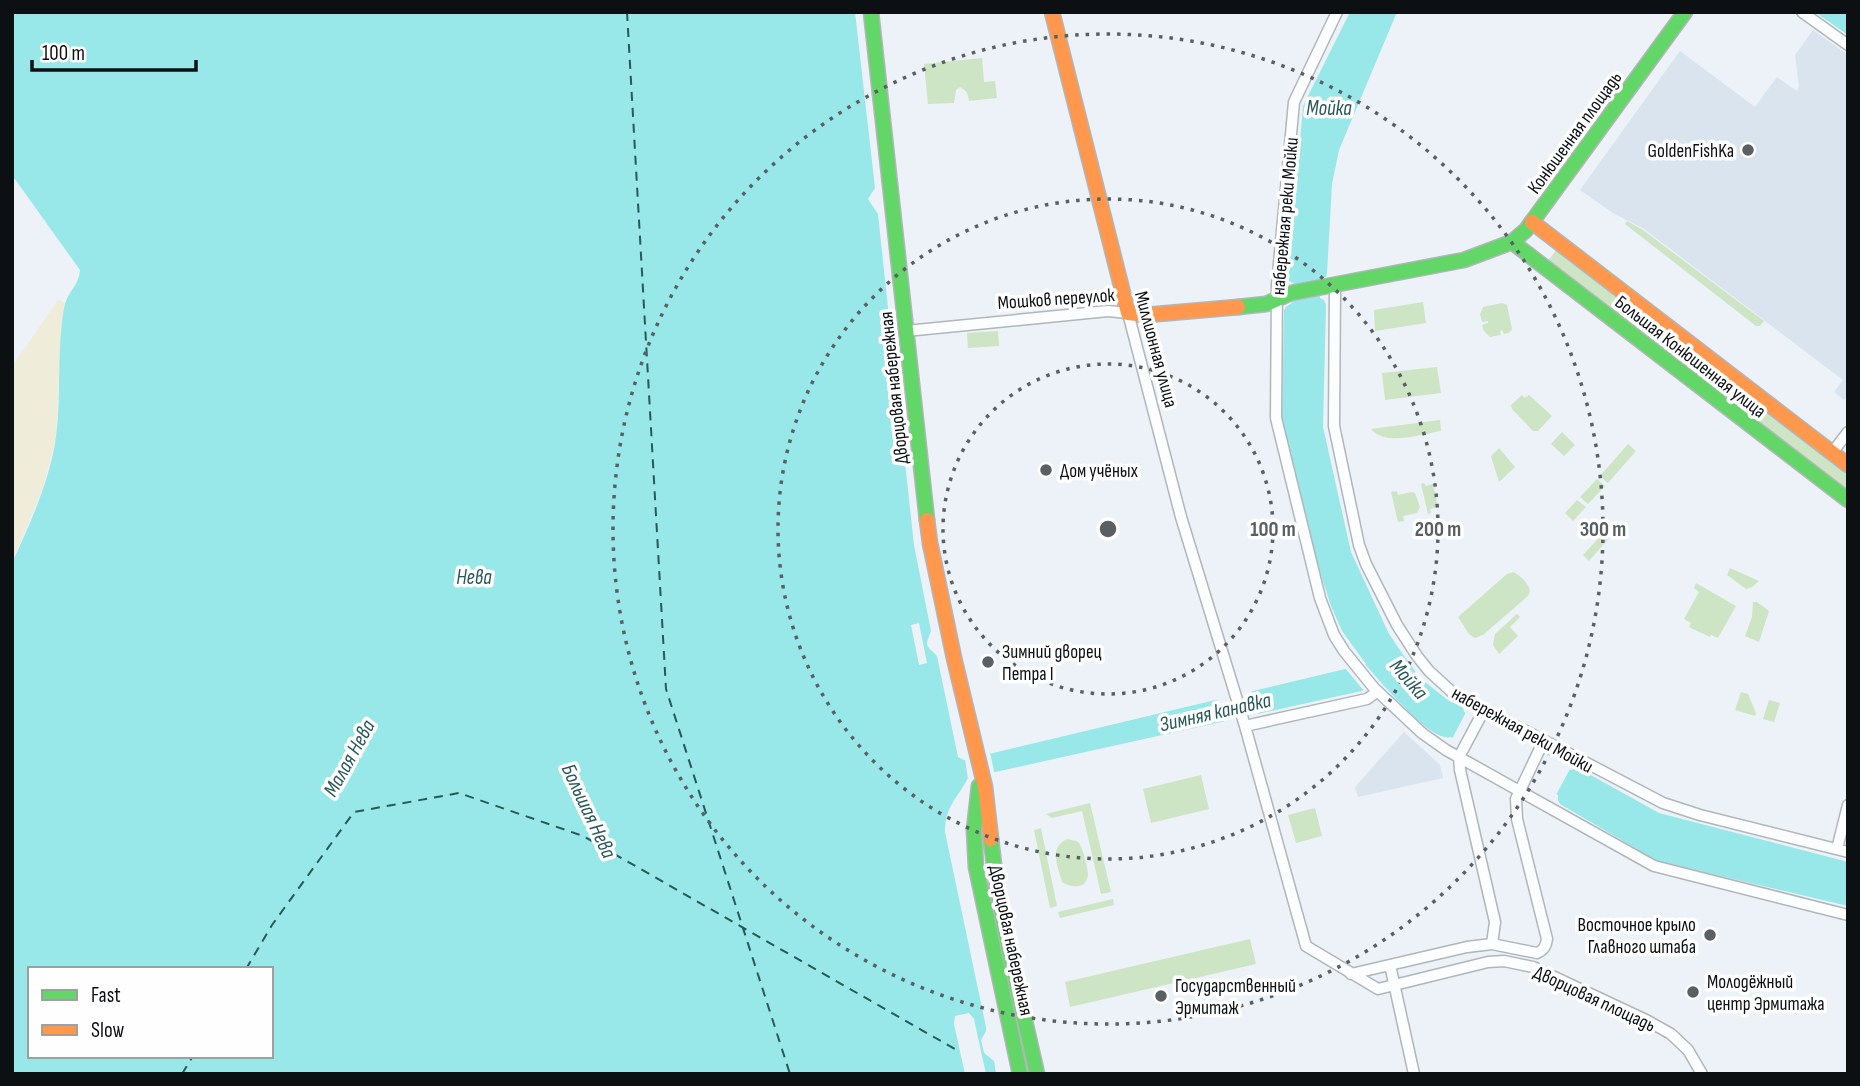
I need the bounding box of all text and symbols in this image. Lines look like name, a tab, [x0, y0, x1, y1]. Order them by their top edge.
scale bar	[32, 28, 196, 72]
text: 100 m	[42, 41, 85, 66]
street label: Конюшенная площадь	[1523, 67, 1627, 199]
water label: Мойка	[1306, 96, 1352, 121]
street label: набережная реки Мойки	[1267, 136, 1304, 296]
place label: GoldenFishKa	[1648, 140, 1734, 163]
marker: GoldenFishKa	[1740, 142, 1756, 158]
street label: Мошков переулок	[997, 284, 1116, 315]
street label: Миллионная улица	[1129, 289, 1182, 410]
street label: Большая Конюшенная улица	[1610, 291, 1770, 423]
street label: Дворцовая набережная	[875, 310, 914, 465]
place label: Дом учёных	[1060, 460, 1138, 483]
marker: Дом учёных	[1038, 462, 1054, 478]
centre of rings	[1096, 517, 1120, 541]
text: 100 m	[1250, 517, 1296, 542]
text: 200 m	[1415, 517, 1461, 542]
text: 300 m	[1580, 517, 1626, 542]
water label: Нева	[456, 565, 492, 590]
place label: Зимний дворец Петра I	[1002, 641, 1102, 686]
marker: Зимний дворец Петра I	[980, 654, 996, 670]
water label: Мойка	[1384, 654, 1433, 705]
street label: набережная реки Мойки	[1448, 682, 1597, 779]
water label: Зимняя канавка	[1157, 687, 1274, 737]
water label: Малая Нева	[318, 715, 381, 801]
water label: Большая Нева	[556, 760, 621, 863]
street label: Дворцовая набережная	[983, 863, 1038, 1018]
place label: Восточное крыло Главного штаба	[1578, 914, 1696, 959]
marker: Восточное крыло Главного штаба	[1702, 927, 1718, 943]
street label: Дворцовая площадь	[1530, 961, 1659, 1038]
legend	[28, 967, 273, 1058]
place label: Молодёжный центр Эрмитажа	[1707, 971, 1825, 1016]
place label: Государственный Эрмитаж	[1175, 975, 1296, 1020]
text: Fast	[91, 983, 121, 1008]
marker: Молодёжный центр Эрмитажа	[1685, 984, 1701, 1000]
marker: Государственный Эрмитаж	[1153, 988, 1169, 1004]
text: Slow	[91, 1018, 125, 1043]

